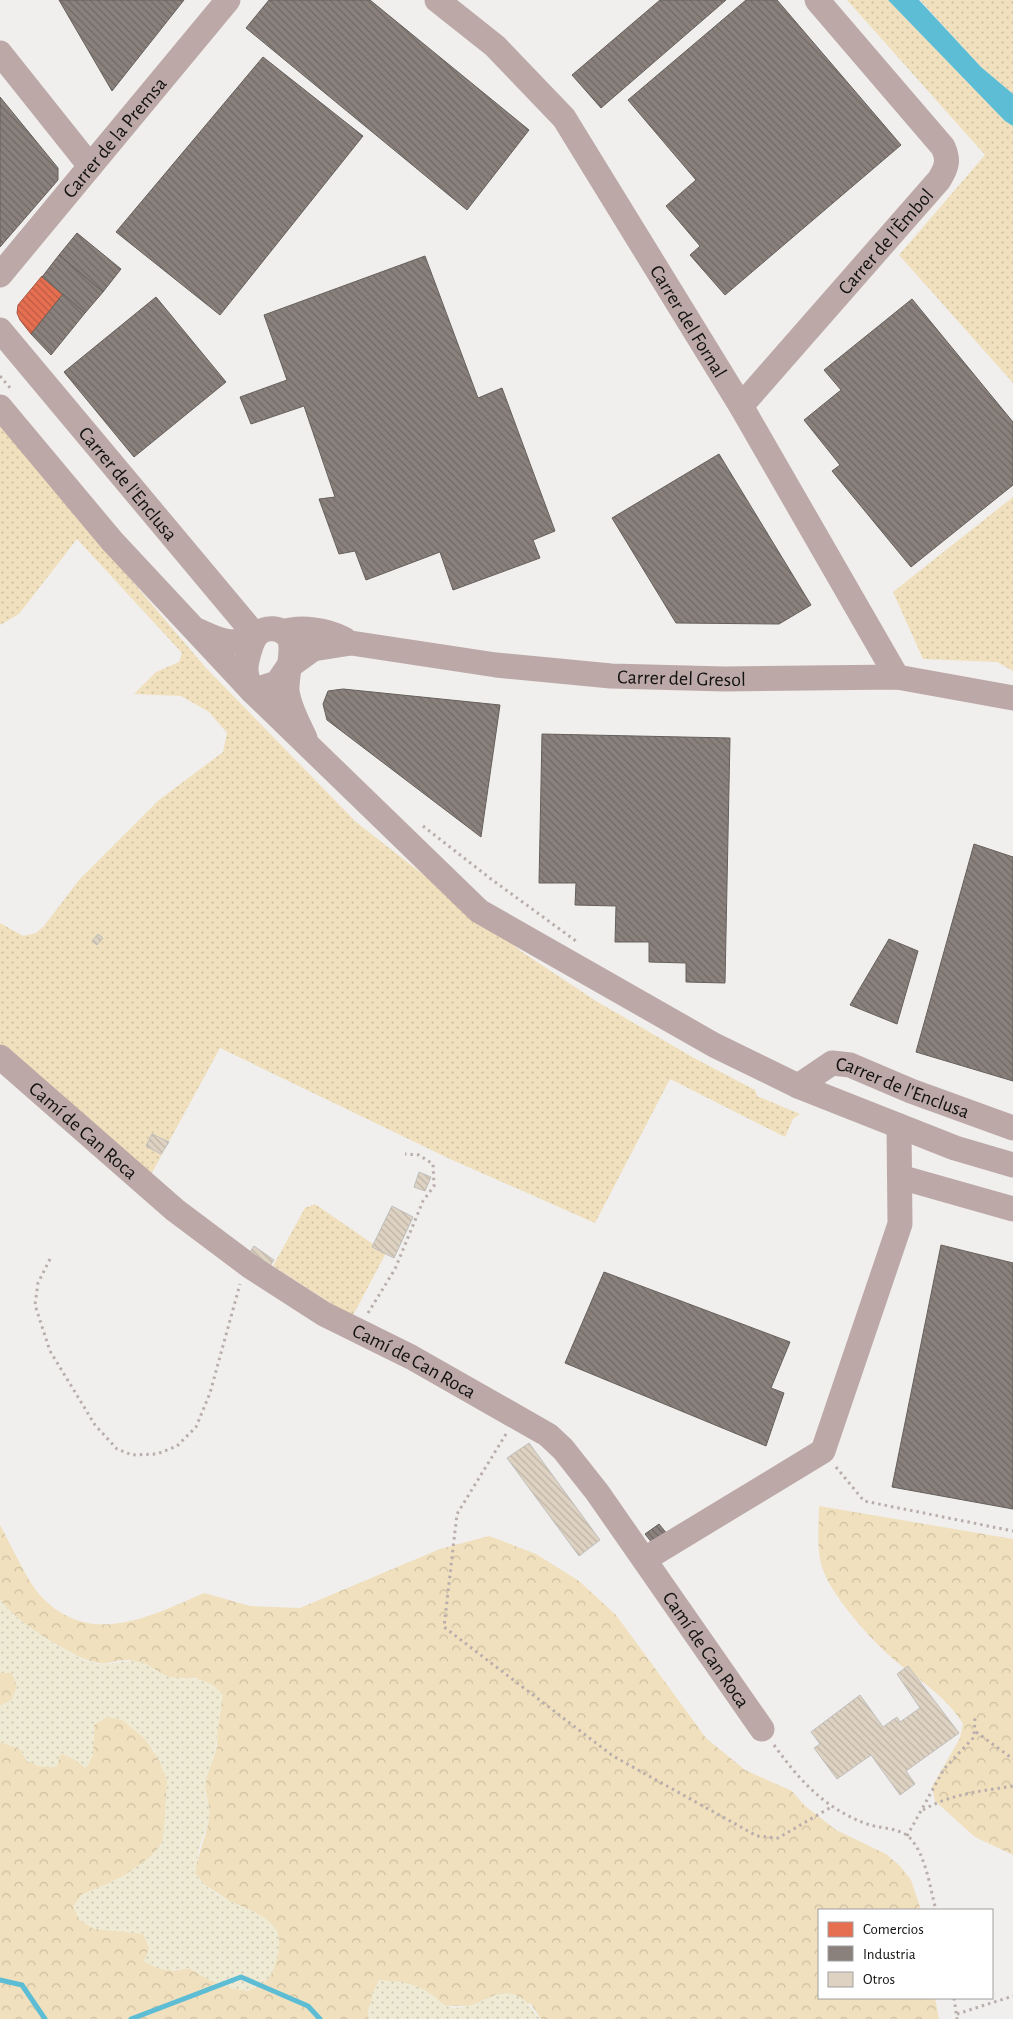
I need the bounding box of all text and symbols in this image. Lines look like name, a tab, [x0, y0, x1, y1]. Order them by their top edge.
street label: Carrer de la Premsa	[59, 74, 171, 202]
street label: Carrer de l'Èmbol	[835, 185, 937, 299]
street label: Carrer del Fornal	[646, 262, 730, 381]
street label: Carrer de l'Enclusa	[74, 423, 181, 545]
street label: Carrer del Gresol	[617, 667, 746, 690]
street label: Carrer de l'Enclusa	[835, 1054, 972, 1122]
street label: Camí de Can Roca	[25, 1078, 141, 1183]
street label: Camí de Can Roca	[349, 1321, 479, 1403]
street label: Camí de Can Roca	[658, 1588, 753, 1712]
legend	[818, 1909, 993, 1999]
text: Comercios	[863, 1922, 924, 1937]
text: Industria	[863, 1947, 916, 1962]
text: Otros	[863, 1972, 895, 1987]

